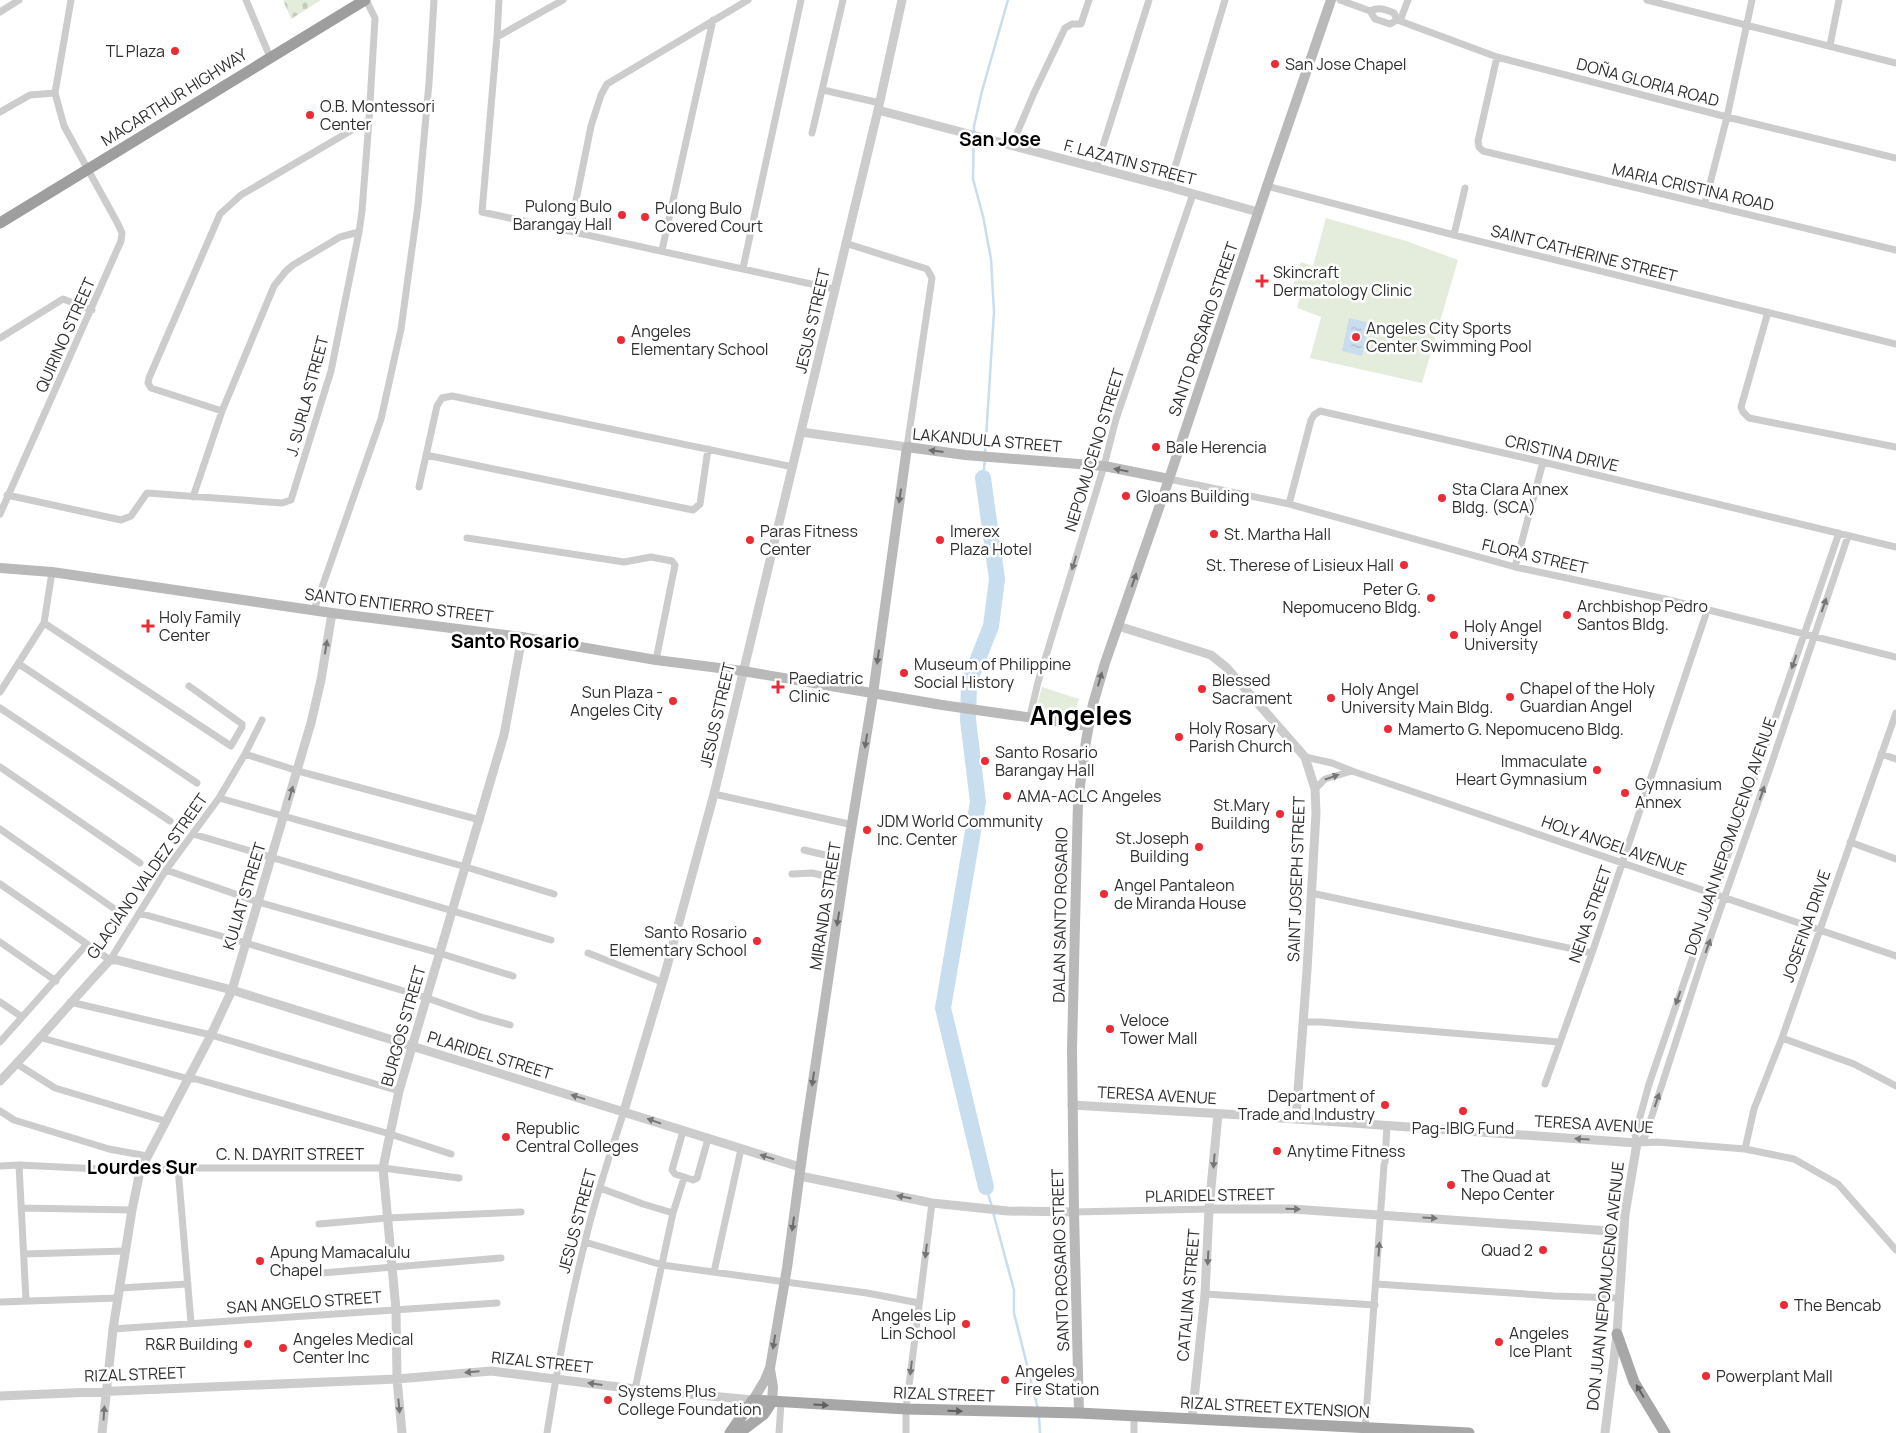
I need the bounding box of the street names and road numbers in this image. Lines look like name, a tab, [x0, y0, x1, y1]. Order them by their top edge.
street label: MACARTHUR HIGHWAY	[97, 43, 251, 151]
street label: DOÑA GLORIA ROAD	[1574, 52, 1722, 112]
street label: F. LAZATIN STREET	[1062, 134, 1199, 190]
street label: MARIA CRISTINA ROAD	[1610, 158, 1776, 216]
street label: SAINT CATHERINE STREET	[1489, 219, 1680, 287]
street label: SANTO ROSARIO STREET	[1163, 239, 1243, 419]
street label: JESUS STREET	[789, 266, 835, 376]
street label: QUIRINO STREET	[30, 274, 100, 396]
street label: J. SURLA STREET	[280, 333, 334, 459]
street label: NEPOMUCENO STREET	[1059, 365, 1129, 534]
street label: LAKANDULA STREET	[911, 423, 1063, 458]
street label: CRISTINA DRIVE	[1503, 429, 1621, 477]
street label: FLORA STREET	[1480, 533, 1591, 579]
street label: SANTO ENTIERRO STREET	[303, 583, 495, 628]
street label: JESUS STREET	[694, 660, 740, 770]
street label: DON JUAN NEPOMUCENO AVENUE	[1679, 714, 1781, 958]
street label: GLACIANO VALDEZ STREET	[81, 789, 213, 963]
street label: SAINT JOSEPH STREET	[1282, 795, 1310, 962]
street label: HOLY ANGEL AVENUE	[1539, 810, 1689, 880]
street label: DALAN SANTO ROSARIO	[1047, 827, 1073, 1003]
street label: KULIAT STREET	[217, 839, 271, 952]
street label: MIRANDA STREET	[804, 840, 846, 972]
street label: NENA STREET	[1563, 862, 1617, 966]
street label: JOSEFINA DRIVE	[1776, 867, 1836, 985]
street label: BURGOS STREET	[375, 963, 431, 1089]
street label: PLARIDEL STREET	[425, 1026, 556, 1085]
street label: TERESA AVENUE	[1097, 1081, 1217, 1109]
street label: TERESA AVENUE	[1534, 1110, 1654, 1138]
street label: C. N. DAYRIT STREET	[216, 1143, 364, 1165]
street label: DON JUAN NEPOMUCENO AVENUE	[1581, 1160, 1629, 1412]
street label: JESUS STREET	[553, 1166, 602, 1276]
street label: SANTO ROSARIO STREET	[1046, 1168, 1074, 1352]
street label: PLARIDEL STREET	[1145, 1183, 1275, 1207]
street label: CATALINA STREET	[1171, 1227, 1205, 1362]
street label: SAN ANGELO STREET	[226, 1286, 383, 1318]
street label: RIZAL STREET	[490, 1346, 594, 1378]
street label: RIZAL STREET	[84, 1361, 187, 1387]
street label: RIZAL STREET	[893, 1381, 996, 1407]
street label: RIZAL STREET EXTENSION	[1180, 1391, 1370, 1423]

